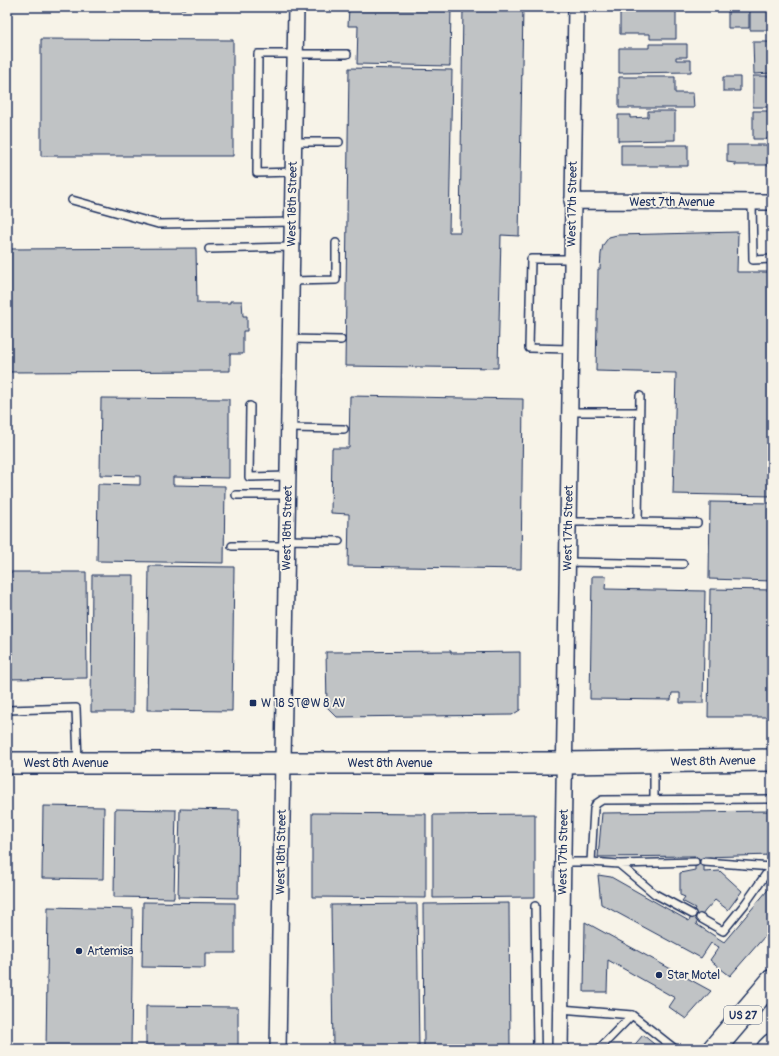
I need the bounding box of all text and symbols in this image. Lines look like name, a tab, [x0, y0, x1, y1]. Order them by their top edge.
street label: West 18th Street	[284, 161, 301, 247]
street label: West 17th Street	[564, 161, 581, 247]
street label: West 7th Avenue	[629, 195, 715, 210]
street label: West 18th Street	[279, 485, 296, 571]
street label: West 17th Street	[560, 485, 577, 571]
place label: W 18 ST@W 8 AV	[261, 696, 345, 711]
marker: W 18 ST@W 8 AV	[248, 698, 258, 708]
street label: West 8th Avenue	[670, 753, 756, 770]
street label: West 8th Avenue	[24, 756, 109, 771]
street label: West 8th Avenue	[348, 756, 433, 771]
street label: West 18th Street	[273, 809, 290, 895]
street label: West 17th Street	[555, 809, 572, 895]
place label: Artemisa	[87, 944, 134, 959]
marker: Artemisa	[74, 946, 84, 956]
place label: Star Motel	[667, 968, 720, 983]
marker: Star Motel	[654, 970, 664, 980]
road number: US 27	[724, 1006, 762, 1024]

